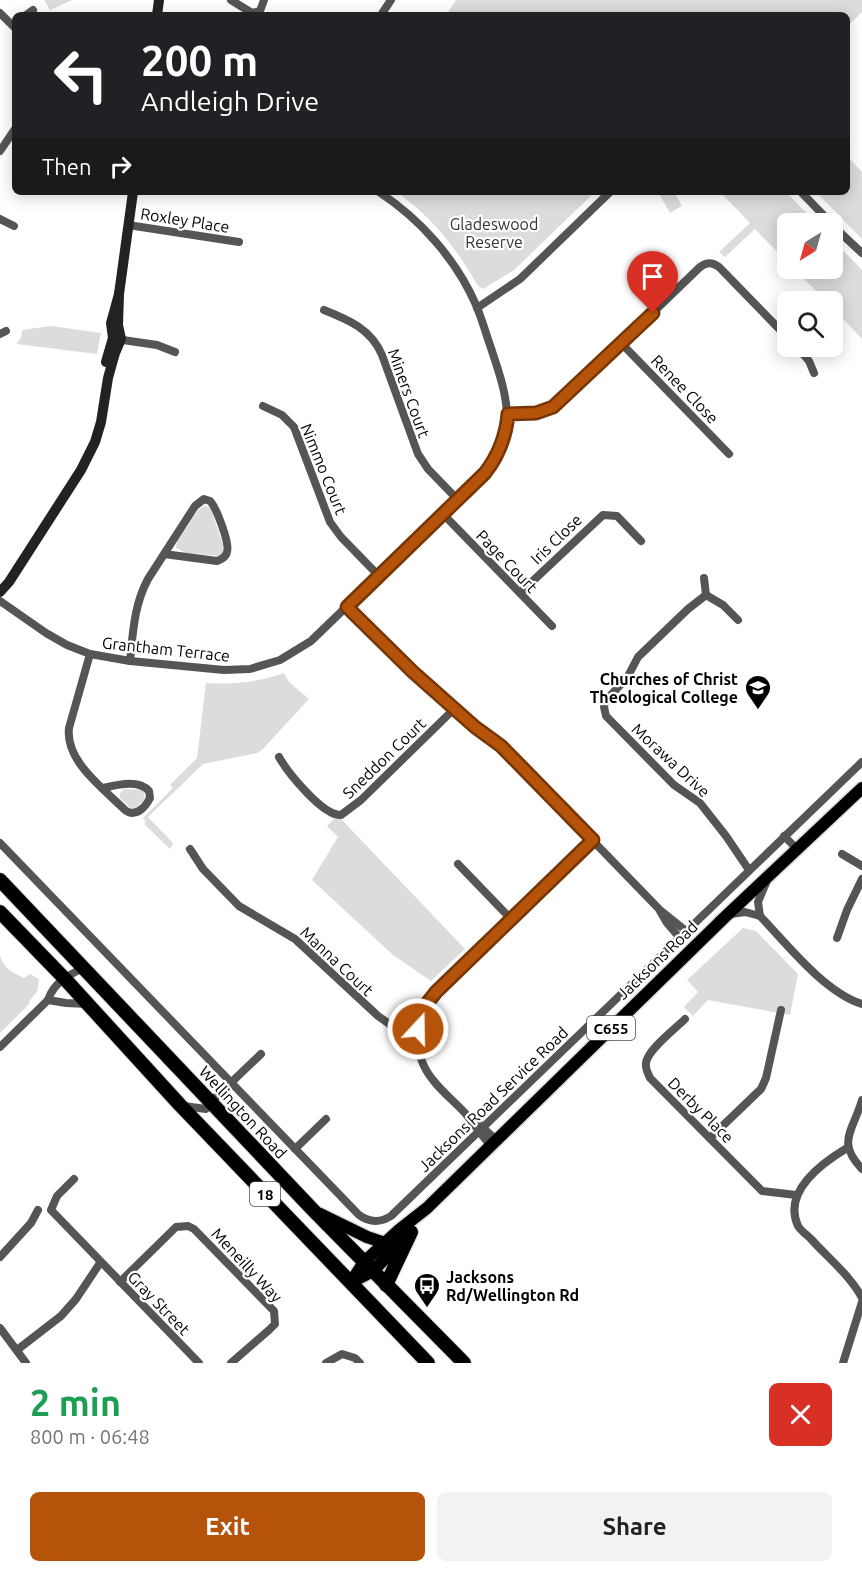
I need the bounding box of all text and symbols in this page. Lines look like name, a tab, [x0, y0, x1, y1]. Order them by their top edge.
icon: left	[42, 36, 120, 114]
text: 200 m	[141, 37, 258, 84]
text: Andleigh Drive	[141, 86, 319, 116]
icon: right	[104, 150, 137, 183]
text: Then	[42, 154, 92, 179]
street label: Roxley Place	[139, 204, 231, 236]
north arrow	[777, 213, 843, 279]
map controls	[777, 213, 843, 357]
park label: Gladeswood Reserve	[450, 215, 538, 251]
pin	[627, 251, 678, 313]
icon: arrive	[636, 260, 669, 293]
button: search	[777, 291, 843, 357]
street label: Miners Court	[385, 346, 434, 440]
street label: Renee Close	[648, 351, 722, 427]
street label: Nimmo Court	[298, 421, 351, 518]
street label: Iris Close	[527, 510, 585, 568]
street label: Page Court	[473, 526, 542, 597]
street label: Grantham Terrace	[101, 633, 231, 665]
place label: Churches of Christ Theological College	[590, 670, 738, 706]
school or university icon: Churches of Christ Theological College	[743, 673, 773, 711]
street label: Sneddon Court	[339, 714, 430, 802]
street label: Morawa Drive	[628, 719, 714, 801]
street label: Jacksons Road	[613, 917, 701, 1003]
street label: Manna Court	[297, 923, 378, 1000]
position arrow	[386, 997, 450, 1061]
road number: C655	[587, 1016, 635, 1040]
street label: Jacksons Road Service Road	[415, 1023, 571, 1175]
street label: Wellington Road	[196, 1062, 290, 1162]
street label: Derby Place	[665, 1074, 737, 1146]
road number: 18	[250, 1182, 280, 1206]
street label: Meneilly Way	[208, 1224, 286, 1306]
street label: Gray Street	[124, 1268, 194, 1339]
place label: Jacksons Rd/Wellington Rd	[446, 1268, 579, 1304]
bus stop icon: Jacksons Rd/Wellington Rd	[412, 1271, 442, 1309]
text: 2 min	[30, 1382, 121, 1423]
button: close	[769, 1383, 832, 1446]
text: 800 m · 06:48	[30, 1425, 150, 1448]
button: Exit	[30, 1492, 425, 1561]
button: Share	[437, 1492, 832, 1561]

